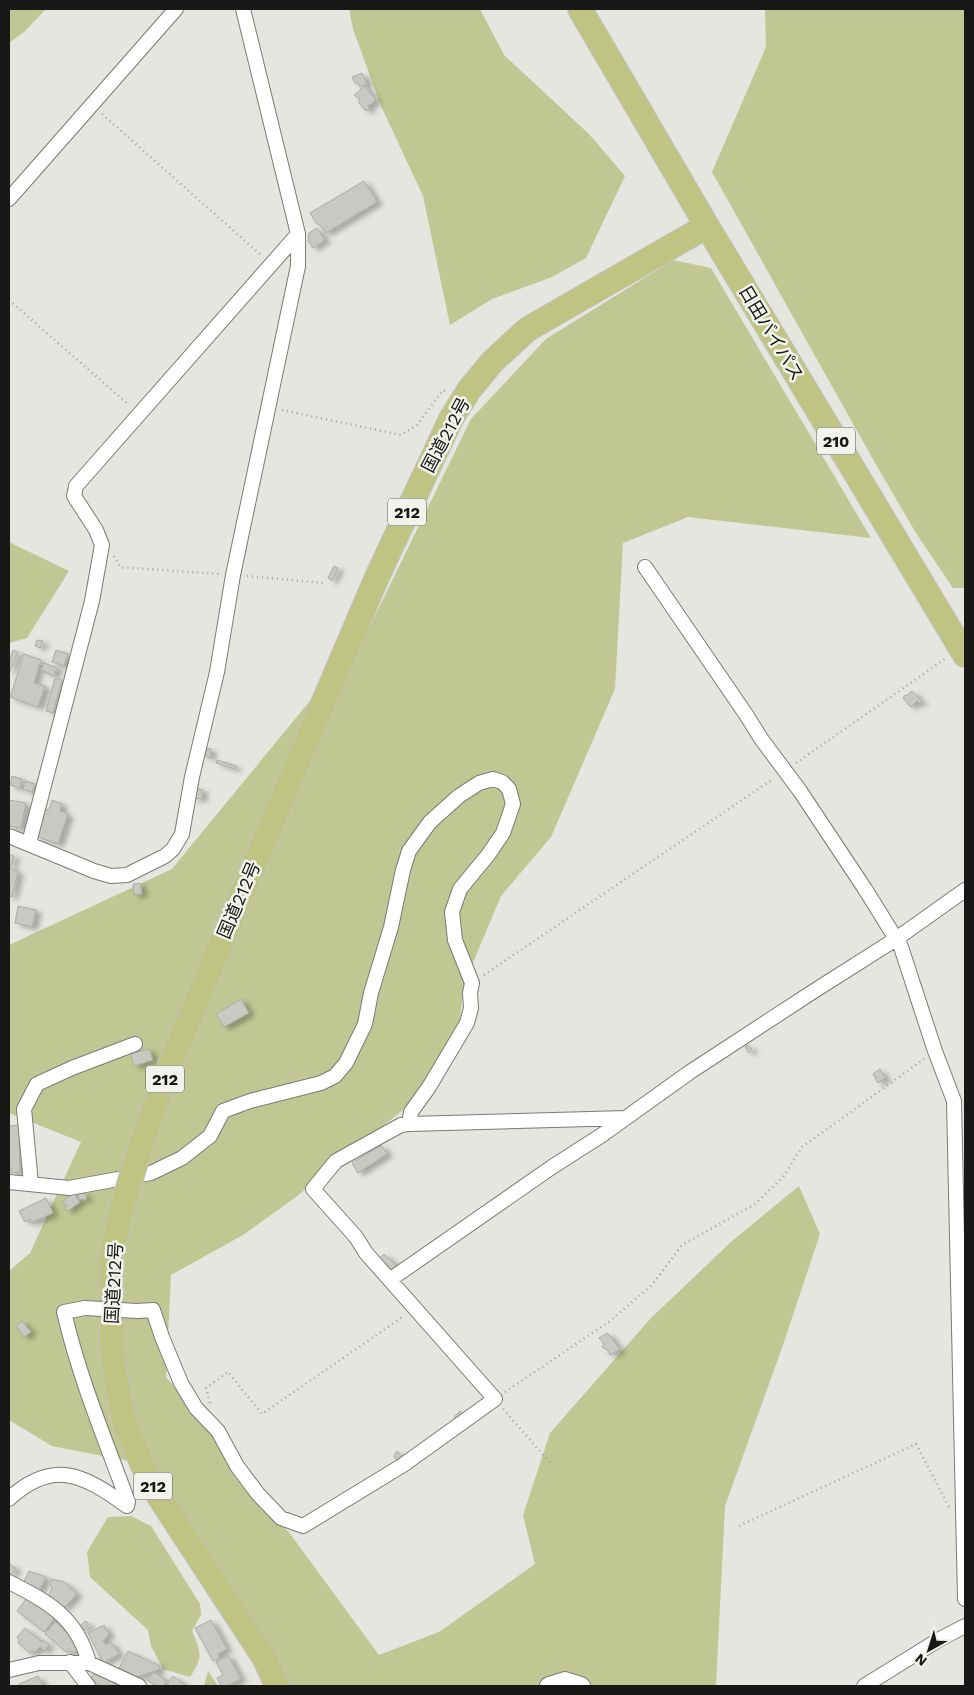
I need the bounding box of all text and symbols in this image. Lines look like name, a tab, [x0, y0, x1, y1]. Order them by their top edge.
street label: 日田バイパス	[735, 281, 808, 384]
street label: 国道212号	[417, 394, 474, 476]
road number: 210	[817, 428, 855, 454]
road number: 212	[388, 498, 426, 526]
street label: 国道212号	[213, 858, 264, 942]
road number: 212	[146, 1066, 184, 1092]
street label: 国道212号	[101, 1241, 126, 1324]
road number: 212	[134, 1472, 172, 1500]
north arrow	[904, 1625, 954, 1675]
text: N	[912, 1651, 930, 1670]

